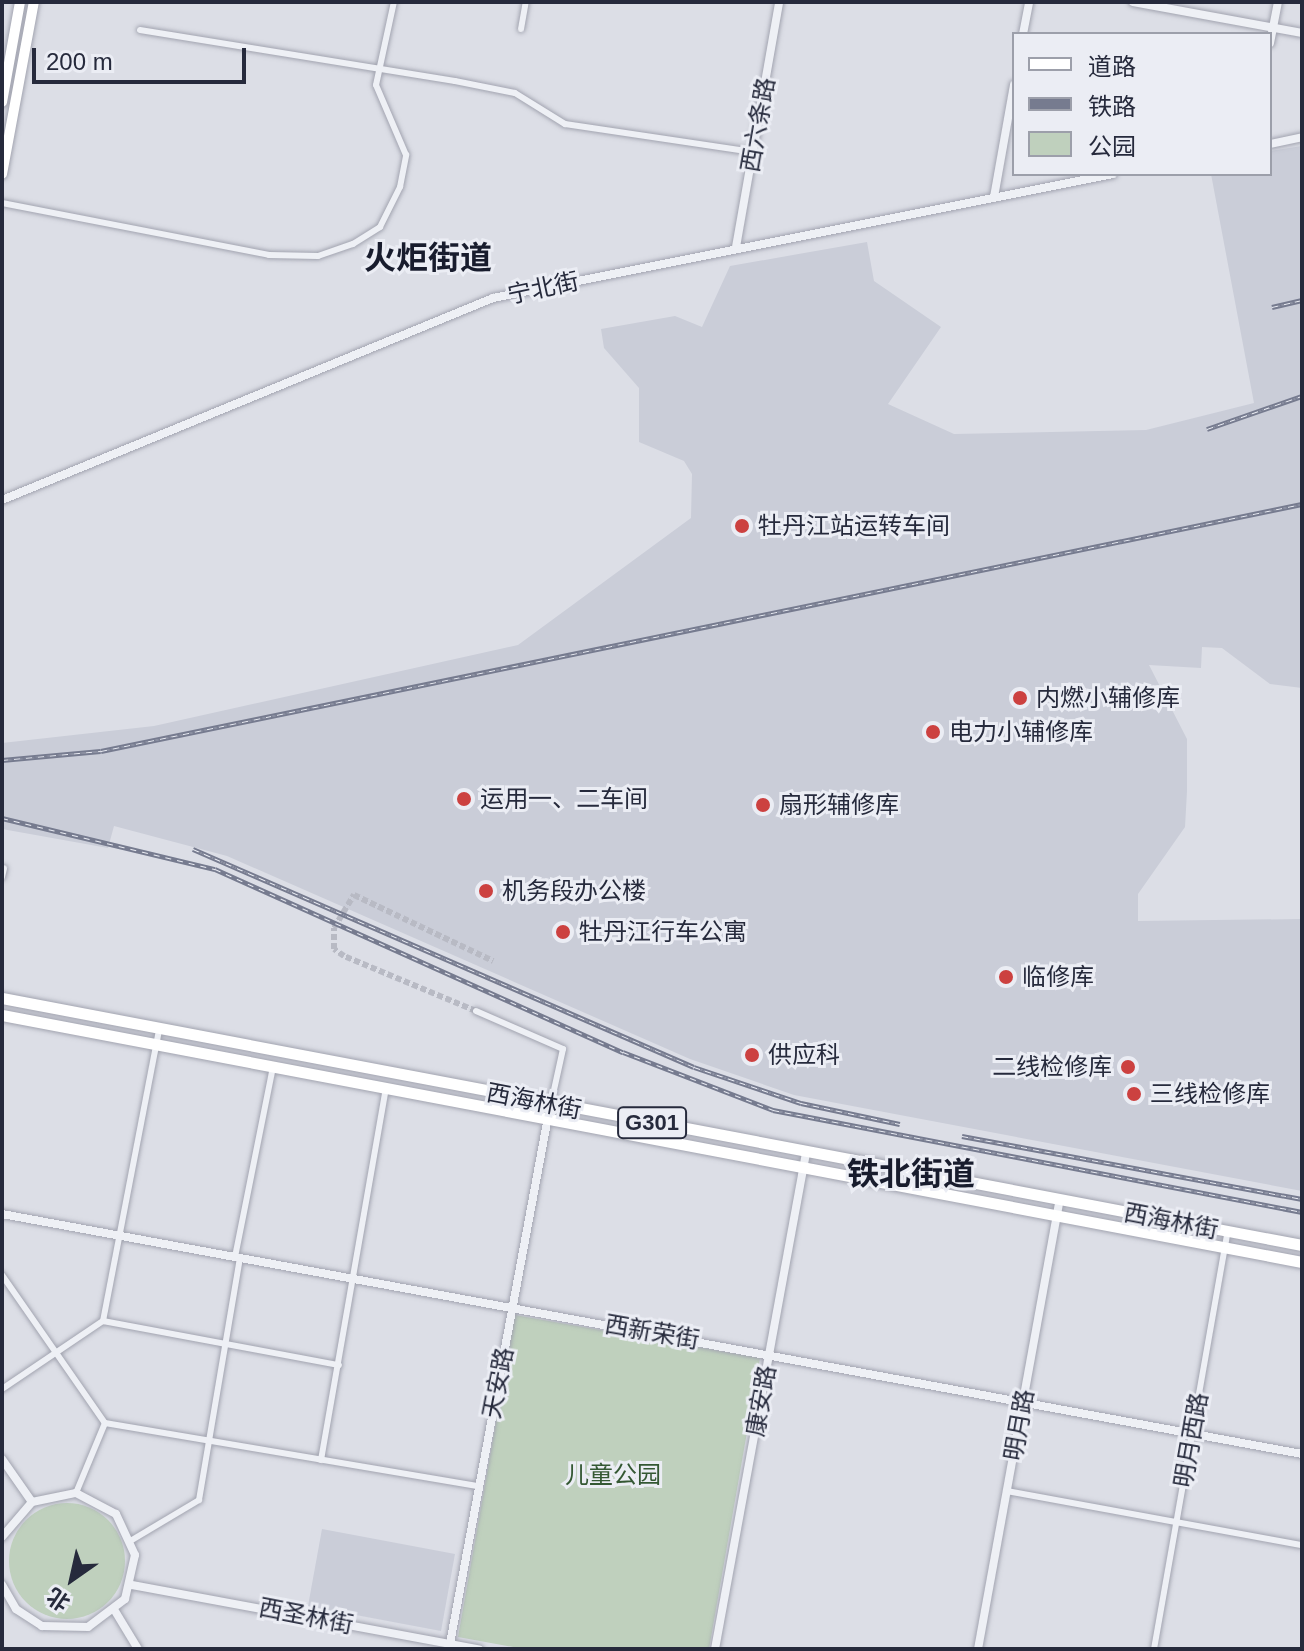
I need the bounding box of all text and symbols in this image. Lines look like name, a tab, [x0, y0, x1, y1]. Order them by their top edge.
scale bar	[36, 32, 250, 82]
legend	[1012, 32, 1272, 176]
text: 200 m	[46, 48, 113, 75]
text: 道路	[1088, 53, 1136, 80]
street label: 西六条路	[735, 75, 781, 175]
text: 铁路	[1088, 93, 1136, 120]
text: 公园	[1088, 133, 1136, 160]
district label: 火炬街道	[364, 239, 492, 277]
street label: 宁北街	[505, 266, 581, 310]
place label: 牡丹江站运转车间	[758, 512, 950, 540]
marker: 牡丹江站运转车间	[733, 517, 751, 535]
place label: 内燃小辅修库	[1036, 684, 1180, 712]
marker: 内燃小辅修库	[1011, 689, 1029, 707]
place label: 电力小辅修库	[949, 718, 1093, 746]
marker: 电力小辅修库	[924, 723, 942, 741]
place label: 运用一、二车间	[480, 785, 648, 813]
marker: 运用一、二车间	[455, 790, 473, 808]
place label: 扇形辅修库	[779, 791, 899, 819]
marker: 扇形辅修库	[754, 796, 772, 814]
place label: 机务段办公楼	[502, 877, 646, 905]
marker: 机务段办公楼	[477, 882, 495, 900]
place label: 牡丹江行车公寓	[579, 918, 747, 946]
marker: 牡丹江行车公寓	[554, 923, 572, 941]
place label: 临修库	[1022, 963, 1094, 991]
marker: 临修库	[997, 968, 1015, 986]
place label: 供应科	[768, 1041, 840, 1069]
marker: 供应科	[743, 1046, 761, 1064]
place label: 二线检修库	[992, 1053, 1112, 1081]
marker: 二线检修库	[1119, 1058, 1137, 1076]
street label: 西海林街	[484, 1078, 584, 1124]
place label: 三线检修库	[1150, 1080, 1270, 1108]
marker: 三线检修库	[1125, 1085, 1143, 1103]
road number: G301	[616, 1105, 688, 1141]
district label: 铁北街道	[847, 1155, 975, 1193]
street label: 西海林街	[1121, 1198, 1221, 1244]
street label: 西新荣街	[602, 1309, 702, 1355]
street label: 天安路	[477, 1345, 519, 1421]
street label: 康安路	[741, 1363, 781, 1439]
street label: 明月路	[999, 1387, 1039, 1463]
street label: 明月西路	[1168, 1390, 1214, 1490]
park label: 儿童公园	[565, 1461, 661, 1489]
north arrow	[32, 1539, 112, 1619]
text: 北	[42, 1583, 74, 1616]
street label: 西圣林街	[256, 1593, 356, 1639]

